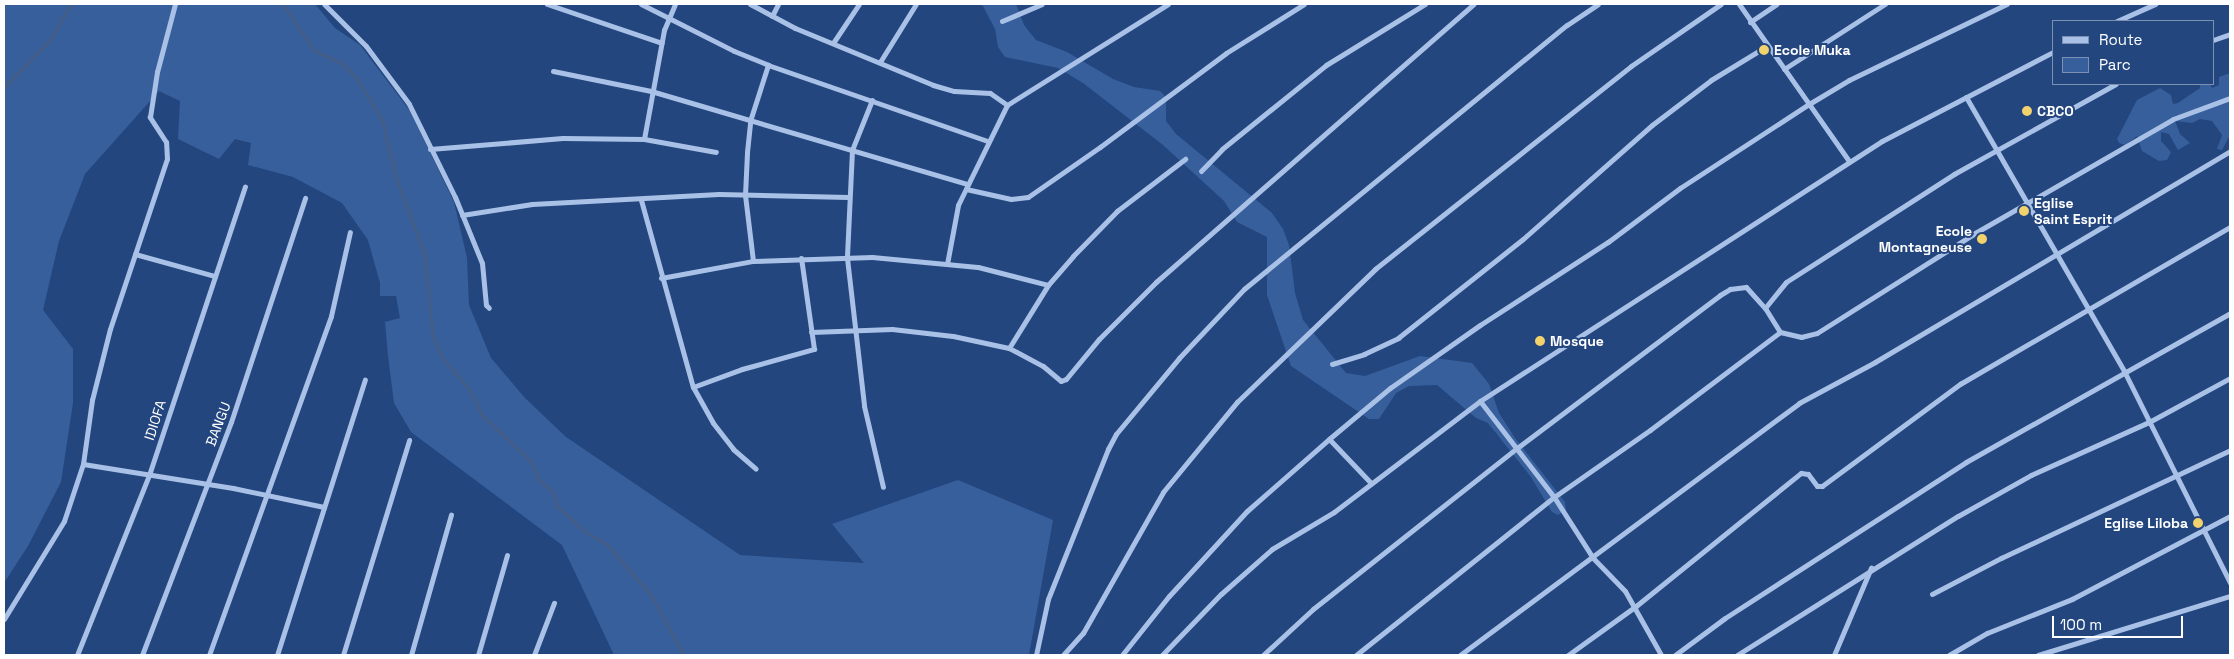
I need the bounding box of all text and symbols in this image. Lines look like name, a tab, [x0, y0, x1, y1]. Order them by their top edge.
legend	[2052, 20, 2214, 85]
text: Route	[2099, 30, 2142, 49]
place label: Ecole Muka	[1774, 42, 1851, 58]
marker: Ecole Muka	[1758, 44, 1770, 56]
text: Parc	[2099, 55, 2131, 74]
place label: CBCO	[2037, 103, 2074, 119]
marker: CBCO	[2021, 105, 2033, 117]
place label: Eglise Saint Esprit	[2034, 195, 2112, 228]
marker: Eglise Saint Esprit	[2018, 205, 2030, 217]
place label: Ecole Montagneuse	[1879, 223, 1972, 256]
marker: Ecole Montagneuse	[1976, 233, 1988, 245]
place label: Mosque	[1550, 333, 1604, 349]
marker: Mosque	[1534, 335, 1546, 347]
street label: IDIOFA	[141, 398, 169, 442]
street label: BANGU	[202, 400, 234, 448]
place label: Eglise Liloba	[2104, 515, 2188, 531]
marker: Eglise Liloba	[2192, 517, 2204, 529]
scale bar	[2054, 606, 2185, 638]
text: 100 m	[2060, 615, 2102, 634]

